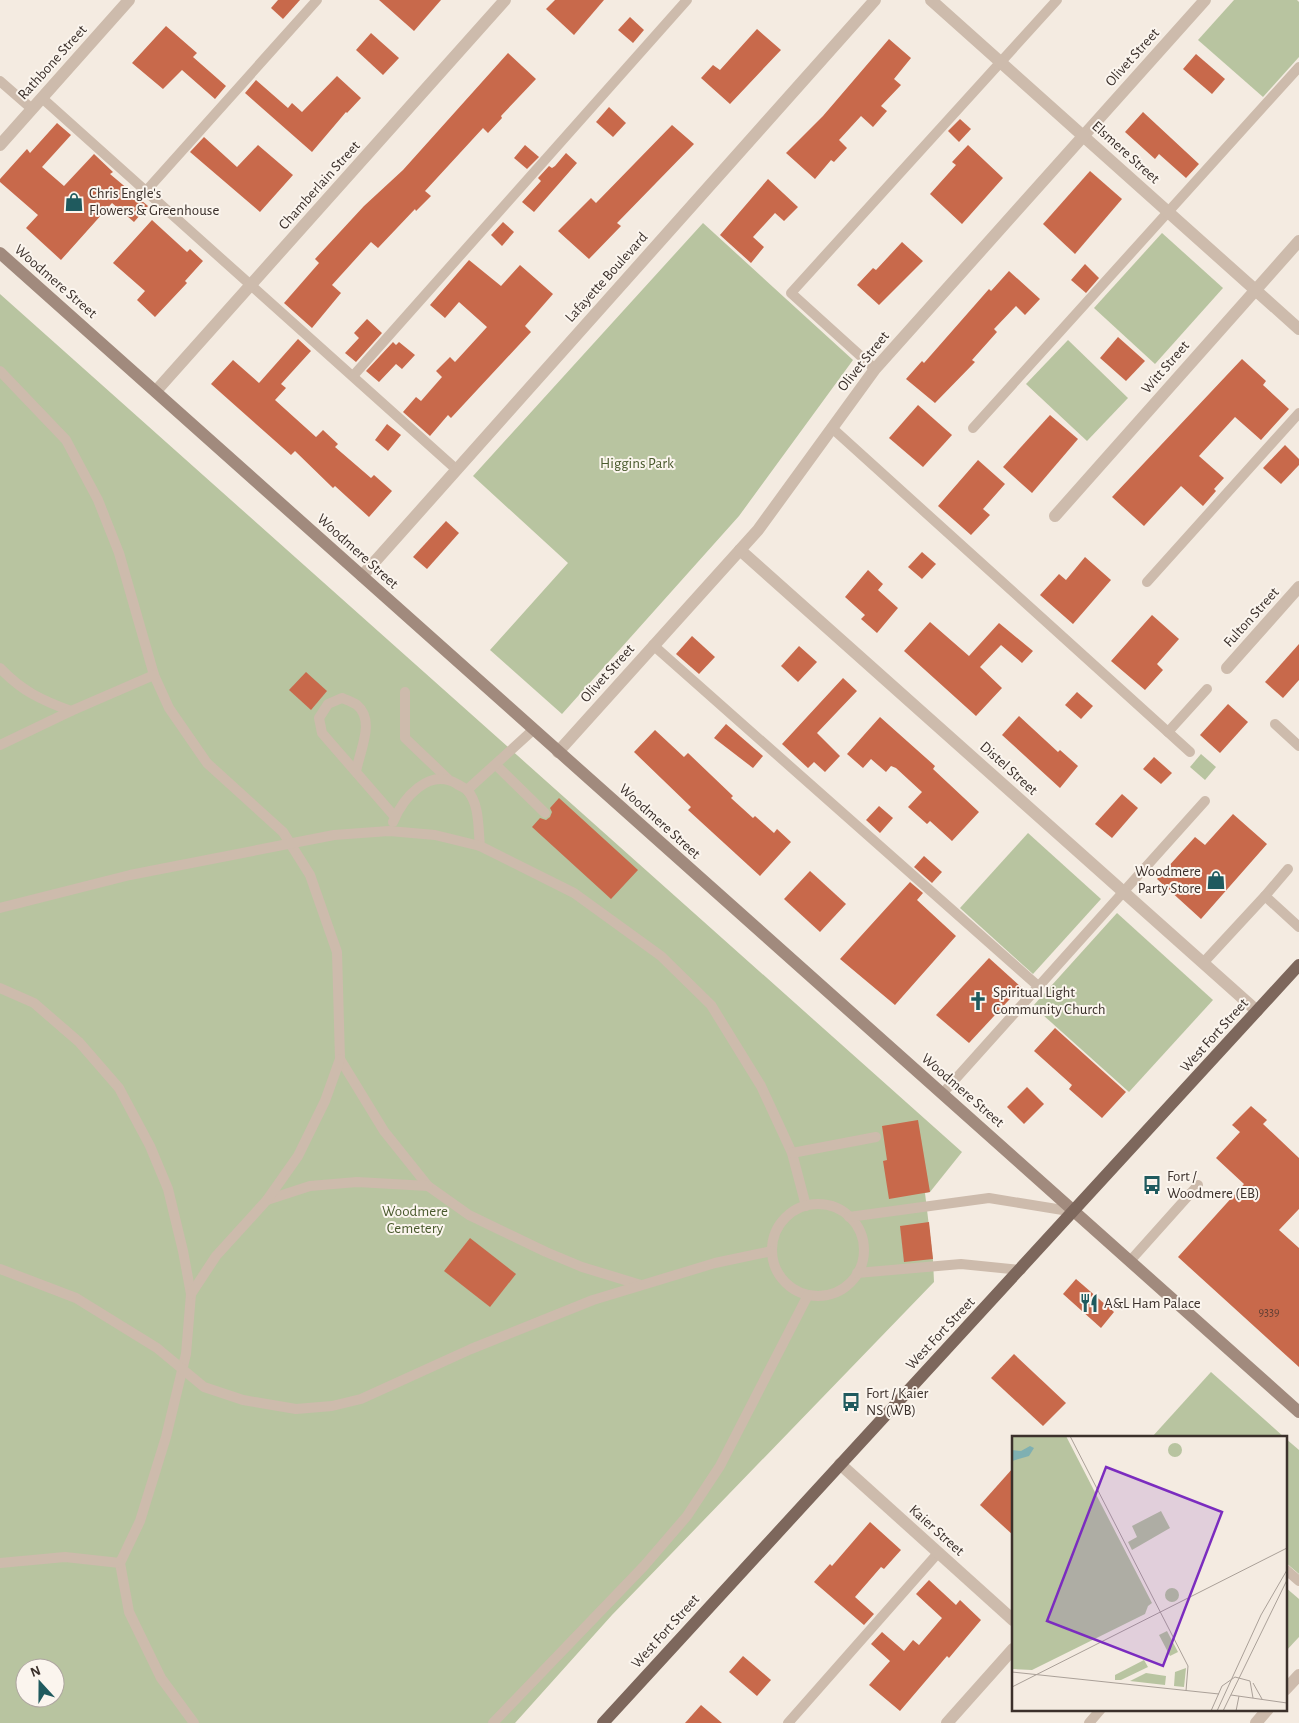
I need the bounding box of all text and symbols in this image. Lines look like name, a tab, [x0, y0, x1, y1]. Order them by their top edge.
street label: Rathbone Street	[15, 22, 90, 103]
street label: Olivet Street	[1103, 25, 1162, 89]
street label: Elsmere Street	[1089, 118, 1162, 186]
street label: Chamberlain Street	[276, 138, 363, 233]
place label: Chris Engle's Flowers & Greenhouse	[89, 186, 219, 218]
shop icon: Chris Engle's Flowers & Greenhouse	[63, 191, 85, 213]
street label: Lafayette Boulevard	[562, 229, 651, 325]
street label: Woodmere Street	[12, 242, 100, 321]
street label: Olivet Street	[835, 328, 892, 394]
street label: Witt Street	[1139, 338, 1192, 397]
park label: Higgins Park	[600, 456, 674, 471]
street label: Woodmere Street	[314, 511, 401, 592]
street label: Fulton Street	[1221, 584, 1282, 650]
street label: Olivet Street	[578, 641, 637, 705]
street label: Distel Street	[977, 739, 1041, 798]
street label: Woodmere Street	[616, 781, 703, 862]
place label: Woodmere Party Store	[1135, 864, 1201, 896]
shop icon: Woodmere Party Store	[1205, 869, 1227, 891]
place label: Spiritual Light Community Church	[993, 985, 1106, 1017]
church icon: Spiritual Light Community Church	[967, 990, 989, 1012]
street label: West Fort Street	[1178, 996, 1251, 1075]
street label: Woodmere Street	[919, 1051, 1007, 1130]
place label: Fort / Woodmere (EB)	[1167, 1169, 1260, 1201]
bus stop icon: Fort / Woodmere (EB)	[1141, 1174, 1163, 1196]
park label: Woodmere Cemetery	[382, 1204, 448, 1236]
restaurant icon: A&L Ham Palace	[1078, 1292, 1100, 1314]
street label: West Fort Street	[903, 1294, 978, 1372]
place label: A&L Ham Palace	[1104, 1296, 1201, 1311]
house number: 9339	[1258, 1306, 1280, 1318]
place label: Fort / Kaier NS (WB)	[866, 1386, 929, 1418]
bus stop icon: Fort / Kaier NS (WB)	[840, 1391, 862, 1413]
inset map	[1012, 1436, 1286, 1710]
street label: Kaier Street	[906, 1502, 967, 1559]
street label: West Fort Street	[629, 1592, 702, 1671]
north arrow	[15, 1658, 65, 1708]
text: N	[29, 1664, 43, 1680]

